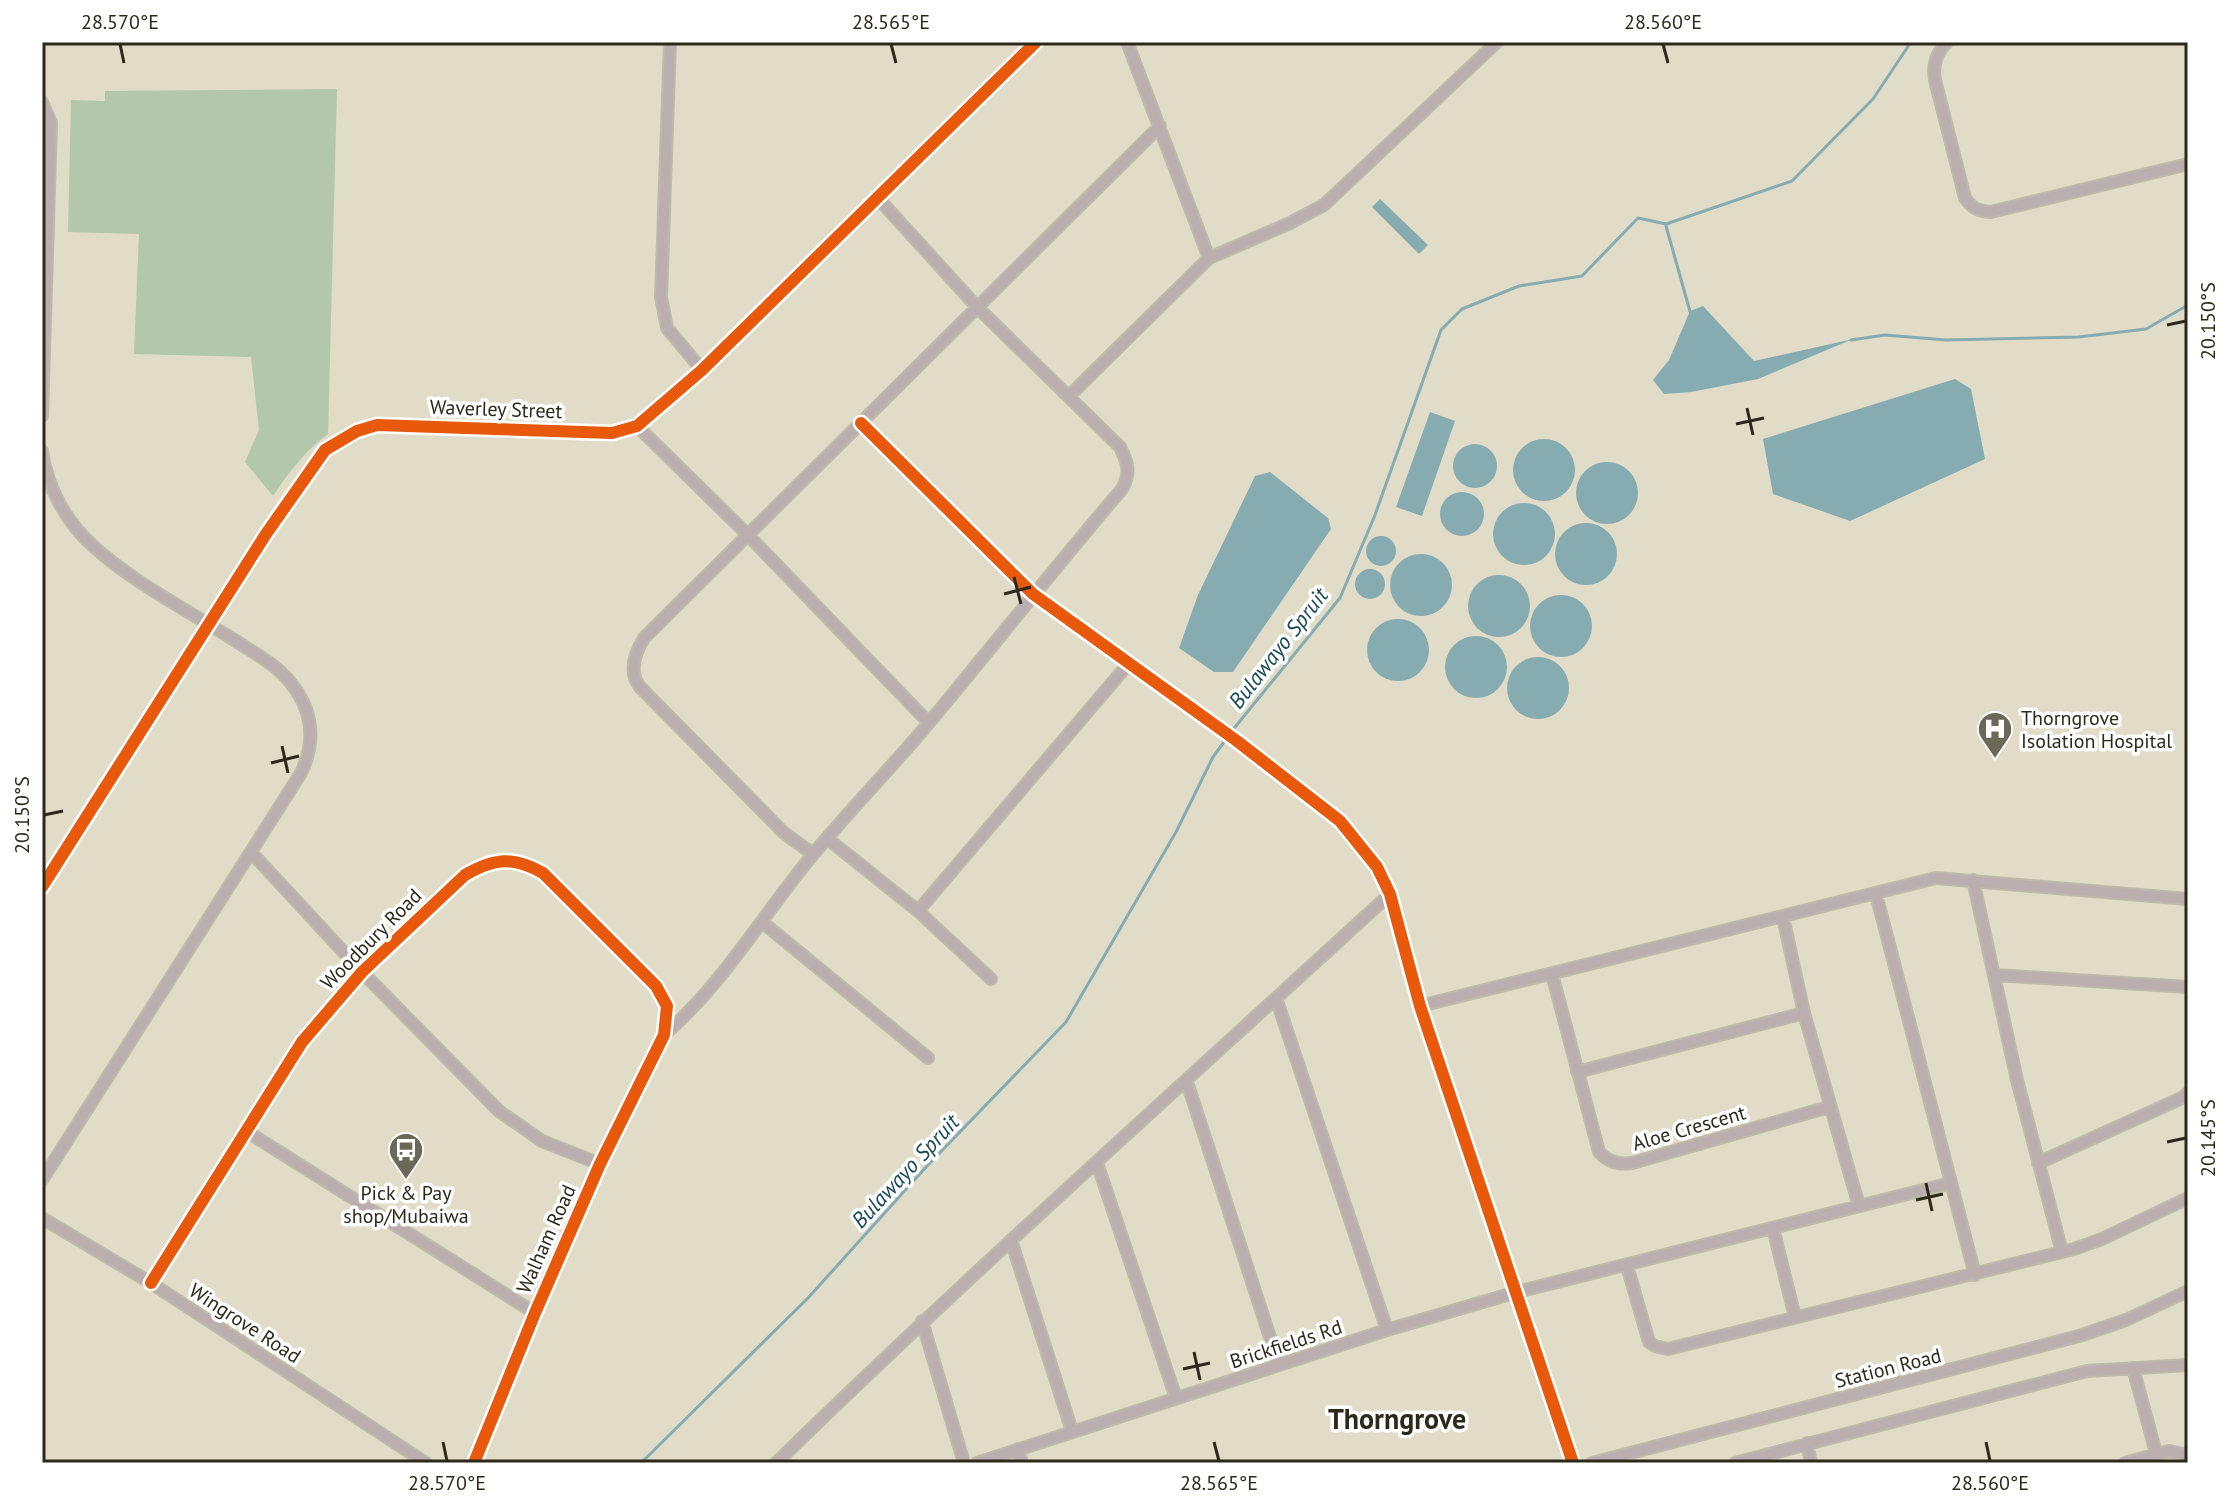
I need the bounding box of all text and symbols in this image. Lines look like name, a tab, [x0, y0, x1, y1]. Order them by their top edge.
text: 28.570°E	[81, 9, 159, 35]
text: 28.565°E	[852, 9, 930, 35]
text: 28.560°E	[1624, 9, 1702, 35]
text: 20.150°S	[2195, 282, 2221, 360]
street label: Waverley Street	[429, 394, 563, 424]
water label: Bulawayo Spruit	[1222, 581, 1334, 714]
place label: Thorngrove Isolation Hospital	[2021, 705, 2172, 754]
hospital icon: Thorngrove Isolation Hospital	[1976, 710, 2014, 760]
text: 20.150°S	[9, 776, 35, 854]
street label: Woodbury Road	[315, 883, 427, 995]
street label: Aloe Crescent	[1629, 1099, 1749, 1157]
text: 20.145°S	[2195, 1099, 2221, 1177]
water label: Bulawayo Spruit	[845, 1108, 966, 1234]
bus stop icon: Pick & Pay shop/Mubaiwa	[387, 1131, 425, 1181]
place label: Pick & Pay shop/Mubaiwa	[343, 1180, 469, 1229]
street label: Walham Road	[510, 1181, 582, 1297]
street label: Wingrove Road	[184, 1277, 306, 1369]
street label: Brickfields Rd	[1227, 1314, 1345, 1374]
street label: Station Road	[1832, 1342, 1944, 1394]
district label: Thorngrove	[1328, 1400, 1466, 1437]
text: 28.570°E	[408, 1470, 486, 1496]
text: 28.565°E	[1180, 1470, 1258, 1496]
text: 28.560°E	[1951, 1470, 2029, 1496]

